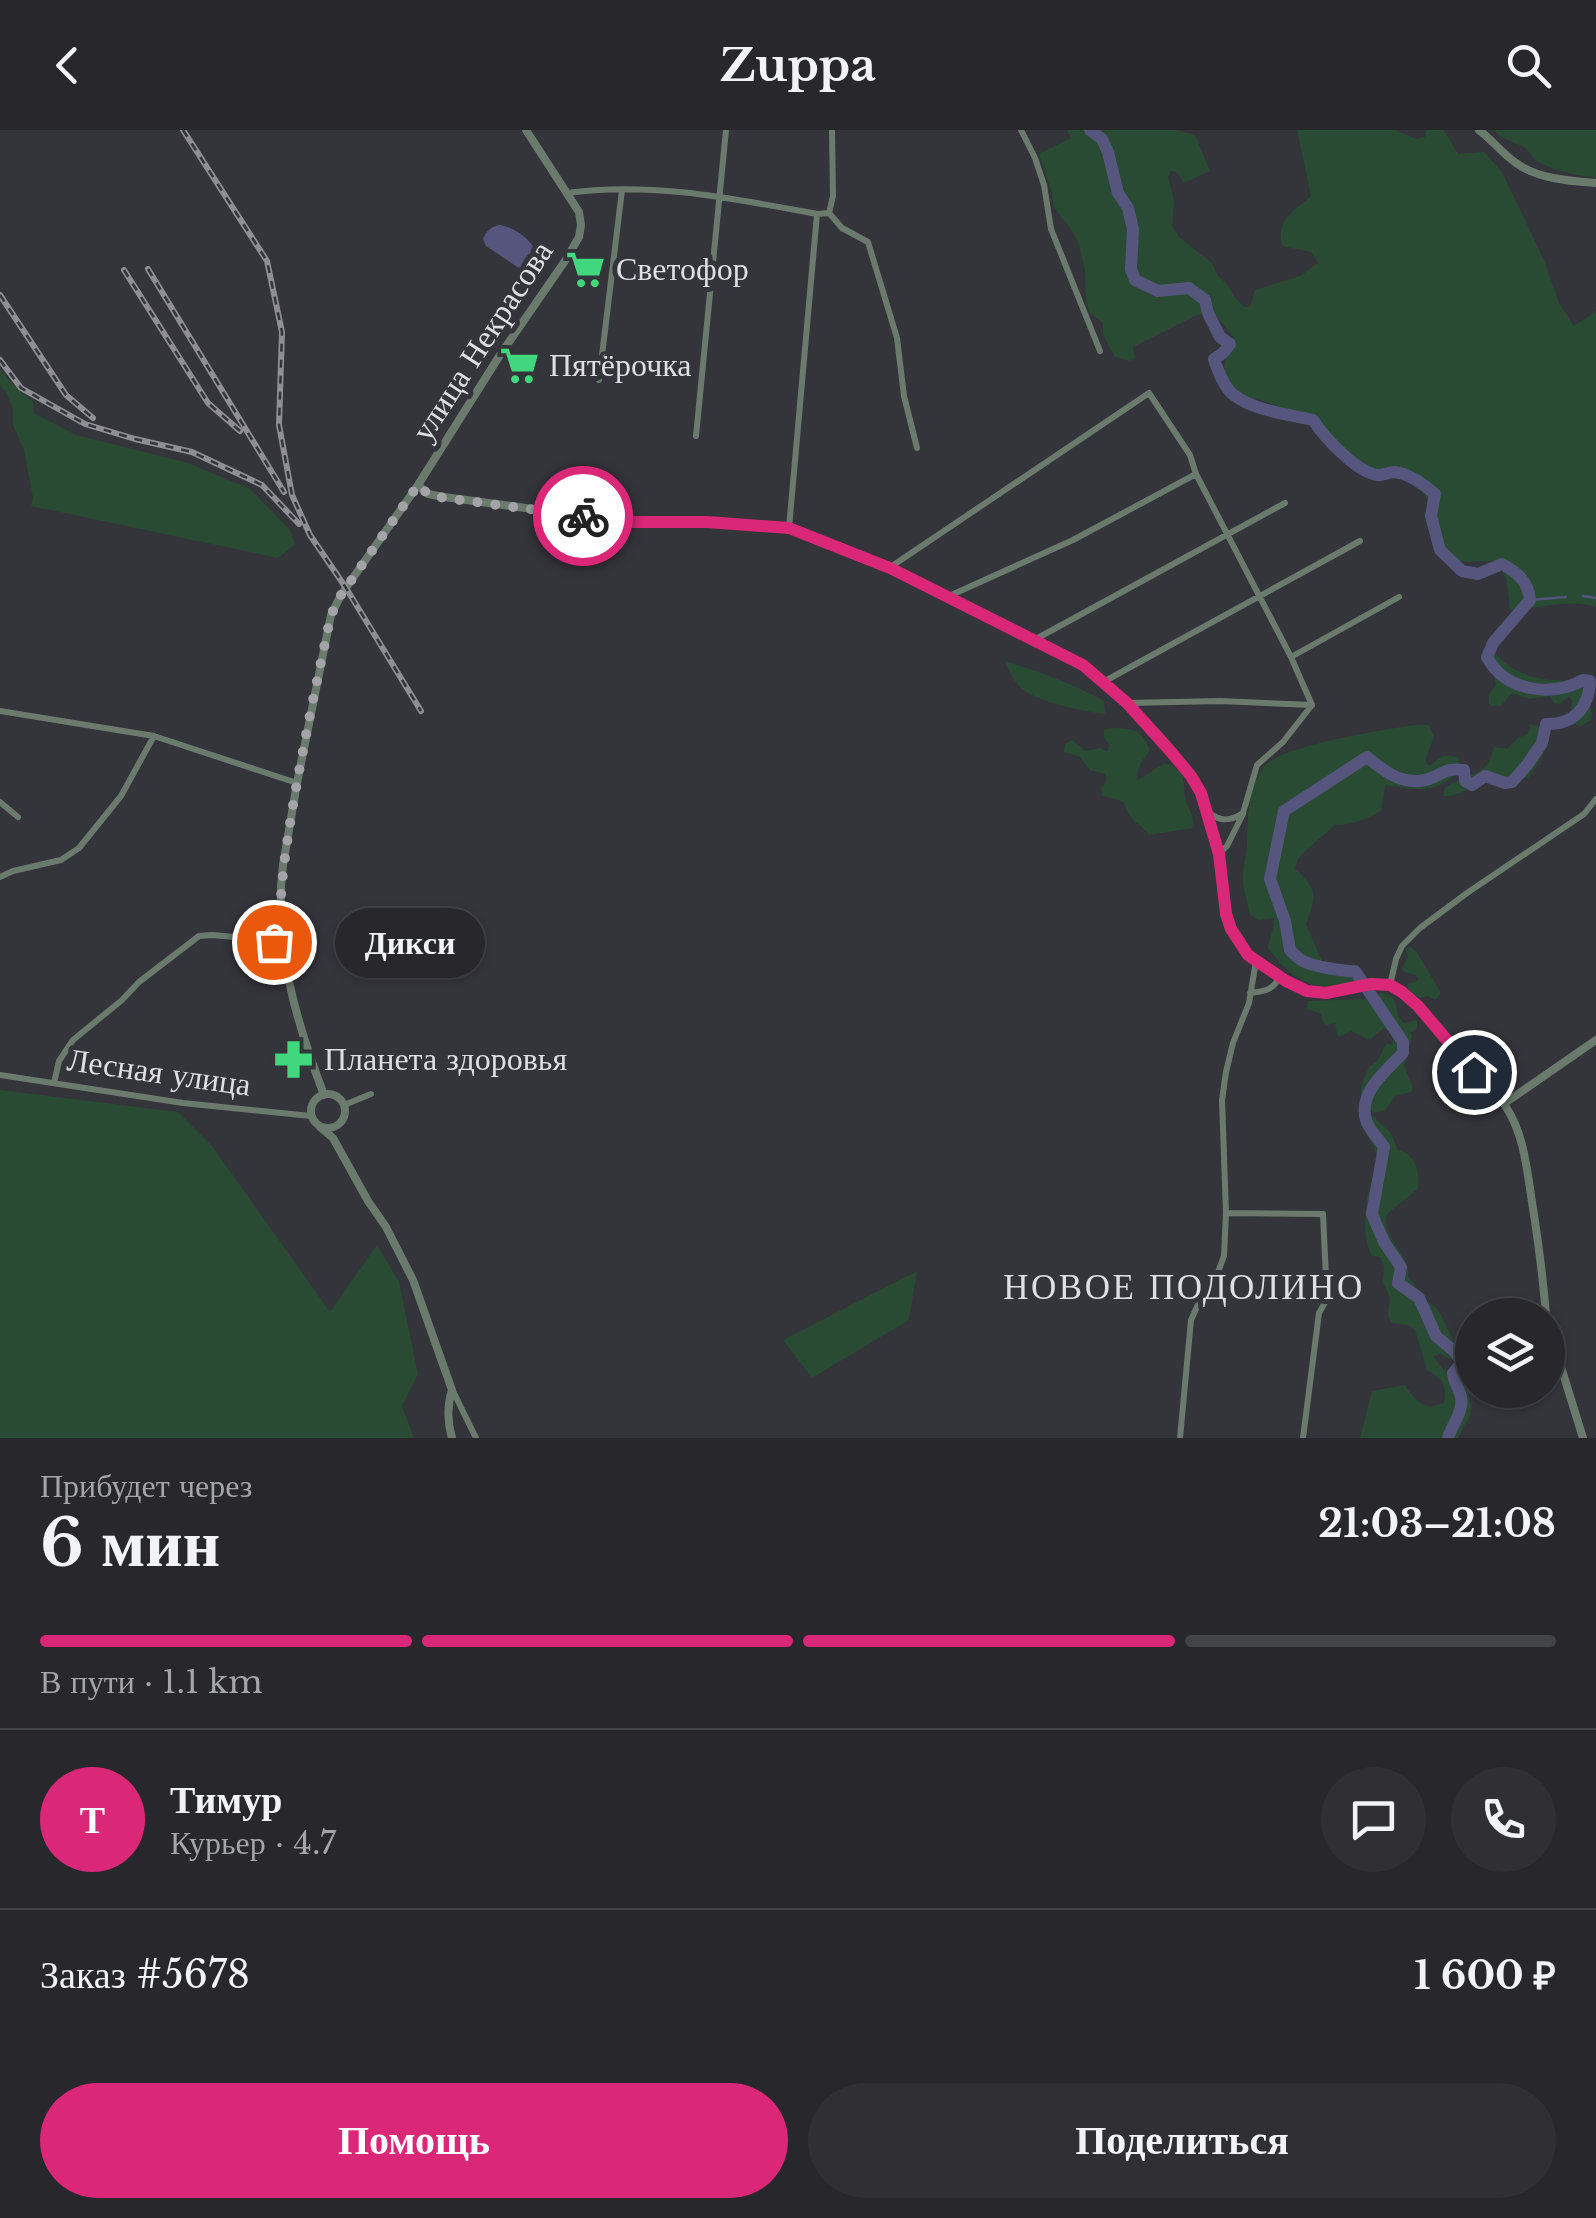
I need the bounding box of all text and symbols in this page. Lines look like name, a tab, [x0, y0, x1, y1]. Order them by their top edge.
text: Zuppa	[720, 37, 876, 93]
icon: back	[40, 38, 95, 93]
icon: search	[1501, 38, 1556, 93]
street label: улица Некрасова	[402, 234, 562, 448]
supermarket icon: Светофор	[565, 248, 607, 290]
place label: Светофор	[616, 249, 749, 289]
supermarket icon: Пятёрочка	[498, 344, 540, 386]
place label: Пятёрочка	[549, 345, 692, 385]
courier	[533, 466, 633, 566]
icon: bike	[556, 489, 611, 544]
pin	[232, 900, 317, 985]
callout: Дикси	[334, 907, 484, 977]
icon: bag	[247, 915, 302, 970]
text: Дикси	[365, 923, 455, 963]
pin	[1432, 1030, 1517, 1115]
pharmacy icon: Планета здоровья	[273, 1038, 315, 1080]
street label: Лесная улица	[65, 1039, 253, 1105]
place label: Планета здоровья	[324, 1039, 567, 1079]
icon: home	[1447, 1045, 1502, 1100]
district label: НОВОЕ ПОДОЛИНО	[1003, 1265, 1365, 1308]
map controls	[1455, 1298, 1565, 1408]
button: layers	[1455, 1298, 1565, 1408]
text: Прибудет через	[40, 1466, 252, 1506]
text: 21:03–21:08	[1318, 1500, 1556, 1547]
text: 6 мин	[40, 1503, 220, 1584]
text: В пути · 1.1 km	[40, 1662, 263, 1702]
button: chat	[1321, 1767, 1426, 1872]
button: phone	[1451, 1767, 1556, 1872]
text: Тимур	[170, 1776, 282, 1823]
text: Т	[80, 1796, 105, 1843]
text: Курьер · 4.7	[170, 1823, 336, 1863]
text: Заказ #5678	[40, 1951, 250, 1998]
text: 1 600 ₽	[1414, 1952, 1556, 1999]
button: Помощь	[40, 2083, 788, 2198]
button: Поделиться	[808, 2083, 1556, 2198]

